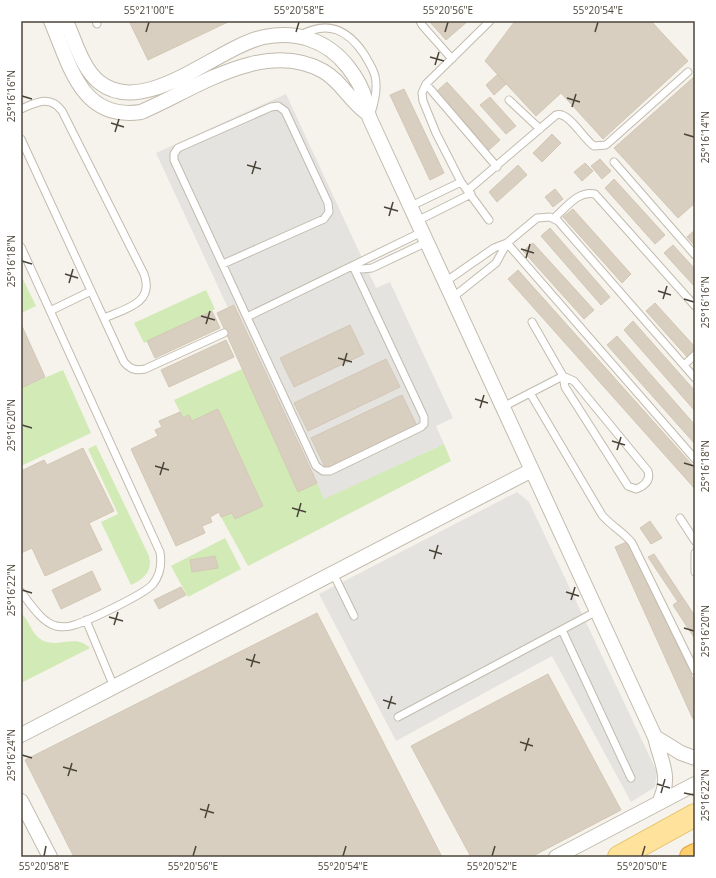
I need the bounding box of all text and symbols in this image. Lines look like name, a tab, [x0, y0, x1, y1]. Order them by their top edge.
text: 55°21'00"E	[124, 3, 174, 17]
text: 55°20'58"E	[274, 3, 324, 17]
text: 55°20'56"E	[423, 3, 473, 17]
text: 55°20'54"E	[573, 3, 623, 17]
text: 25°16'16"N	[4, 70, 18, 122]
text: 25°16'14"N	[698, 111, 712, 163]
text: 25°16'18"N	[4, 235, 18, 287]
text: 25°16'16"N	[698, 276, 712, 328]
text: 25°16'20"N	[4, 399, 18, 451]
text: 25°16'18"N	[698, 440, 712, 492]
text: 25°16'22"N	[4, 564, 18, 616]
text: 25°16'20"N	[698, 605, 712, 657]
text: 25°16'24"N	[4, 729, 18, 781]
text: 25°16'22"N	[698, 769, 712, 821]
text: 55°20'58"E	[19, 859, 69, 873]
text: 55°20'56"E	[168, 859, 218, 873]
text: 55°20'54"E	[318, 859, 368, 873]
text: 55°20'52"E	[467, 859, 517, 873]
text: 55°20'50"E	[617, 859, 667, 873]

